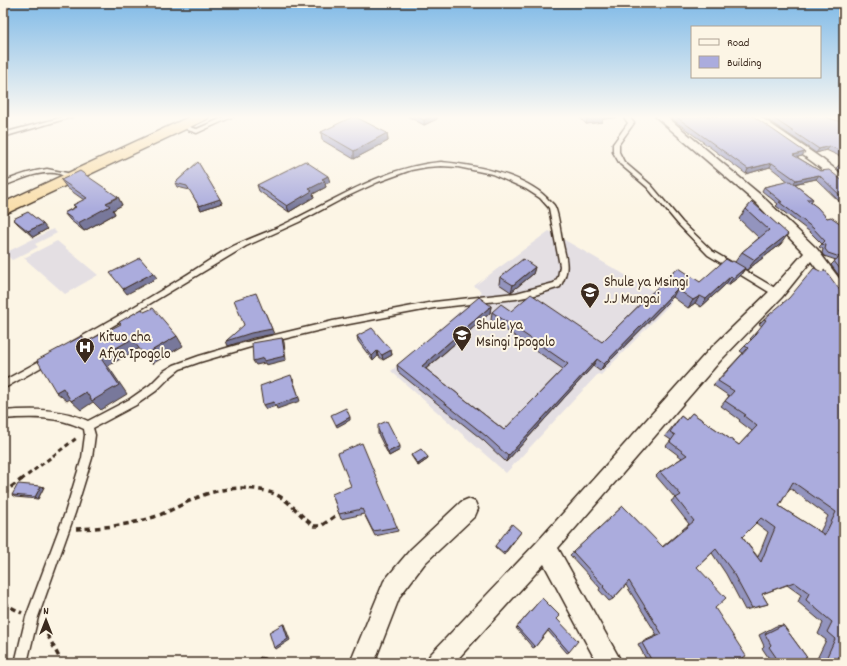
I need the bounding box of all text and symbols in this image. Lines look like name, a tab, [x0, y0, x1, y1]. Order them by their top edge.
legend	[691, 26, 821, 78]
text: Road	[727, 35, 749, 52]
text: Building	[727, 55, 762, 72]
place label: Shule ya Msingi J.J Mungai	[604, 272, 688, 311]
school or university icon: Shule ya Msingi J.J Mungai	[579, 281, 601, 309]
place label: Shule ya Msingi Ipogolo	[476, 315, 556, 354]
school or university icon: Shule ya Msingi Ipogolo	[451, 324, 473, 352]
place label: Kituo cha Afya Ipogolo	[99, 327, 171, 366]
hospital icon: Kituo cha Afya Ipogolo	[74, 336, 96, 364]
north arrow	[26, 600, 66, 640]
text: N	[43, 604, 49, 620]

